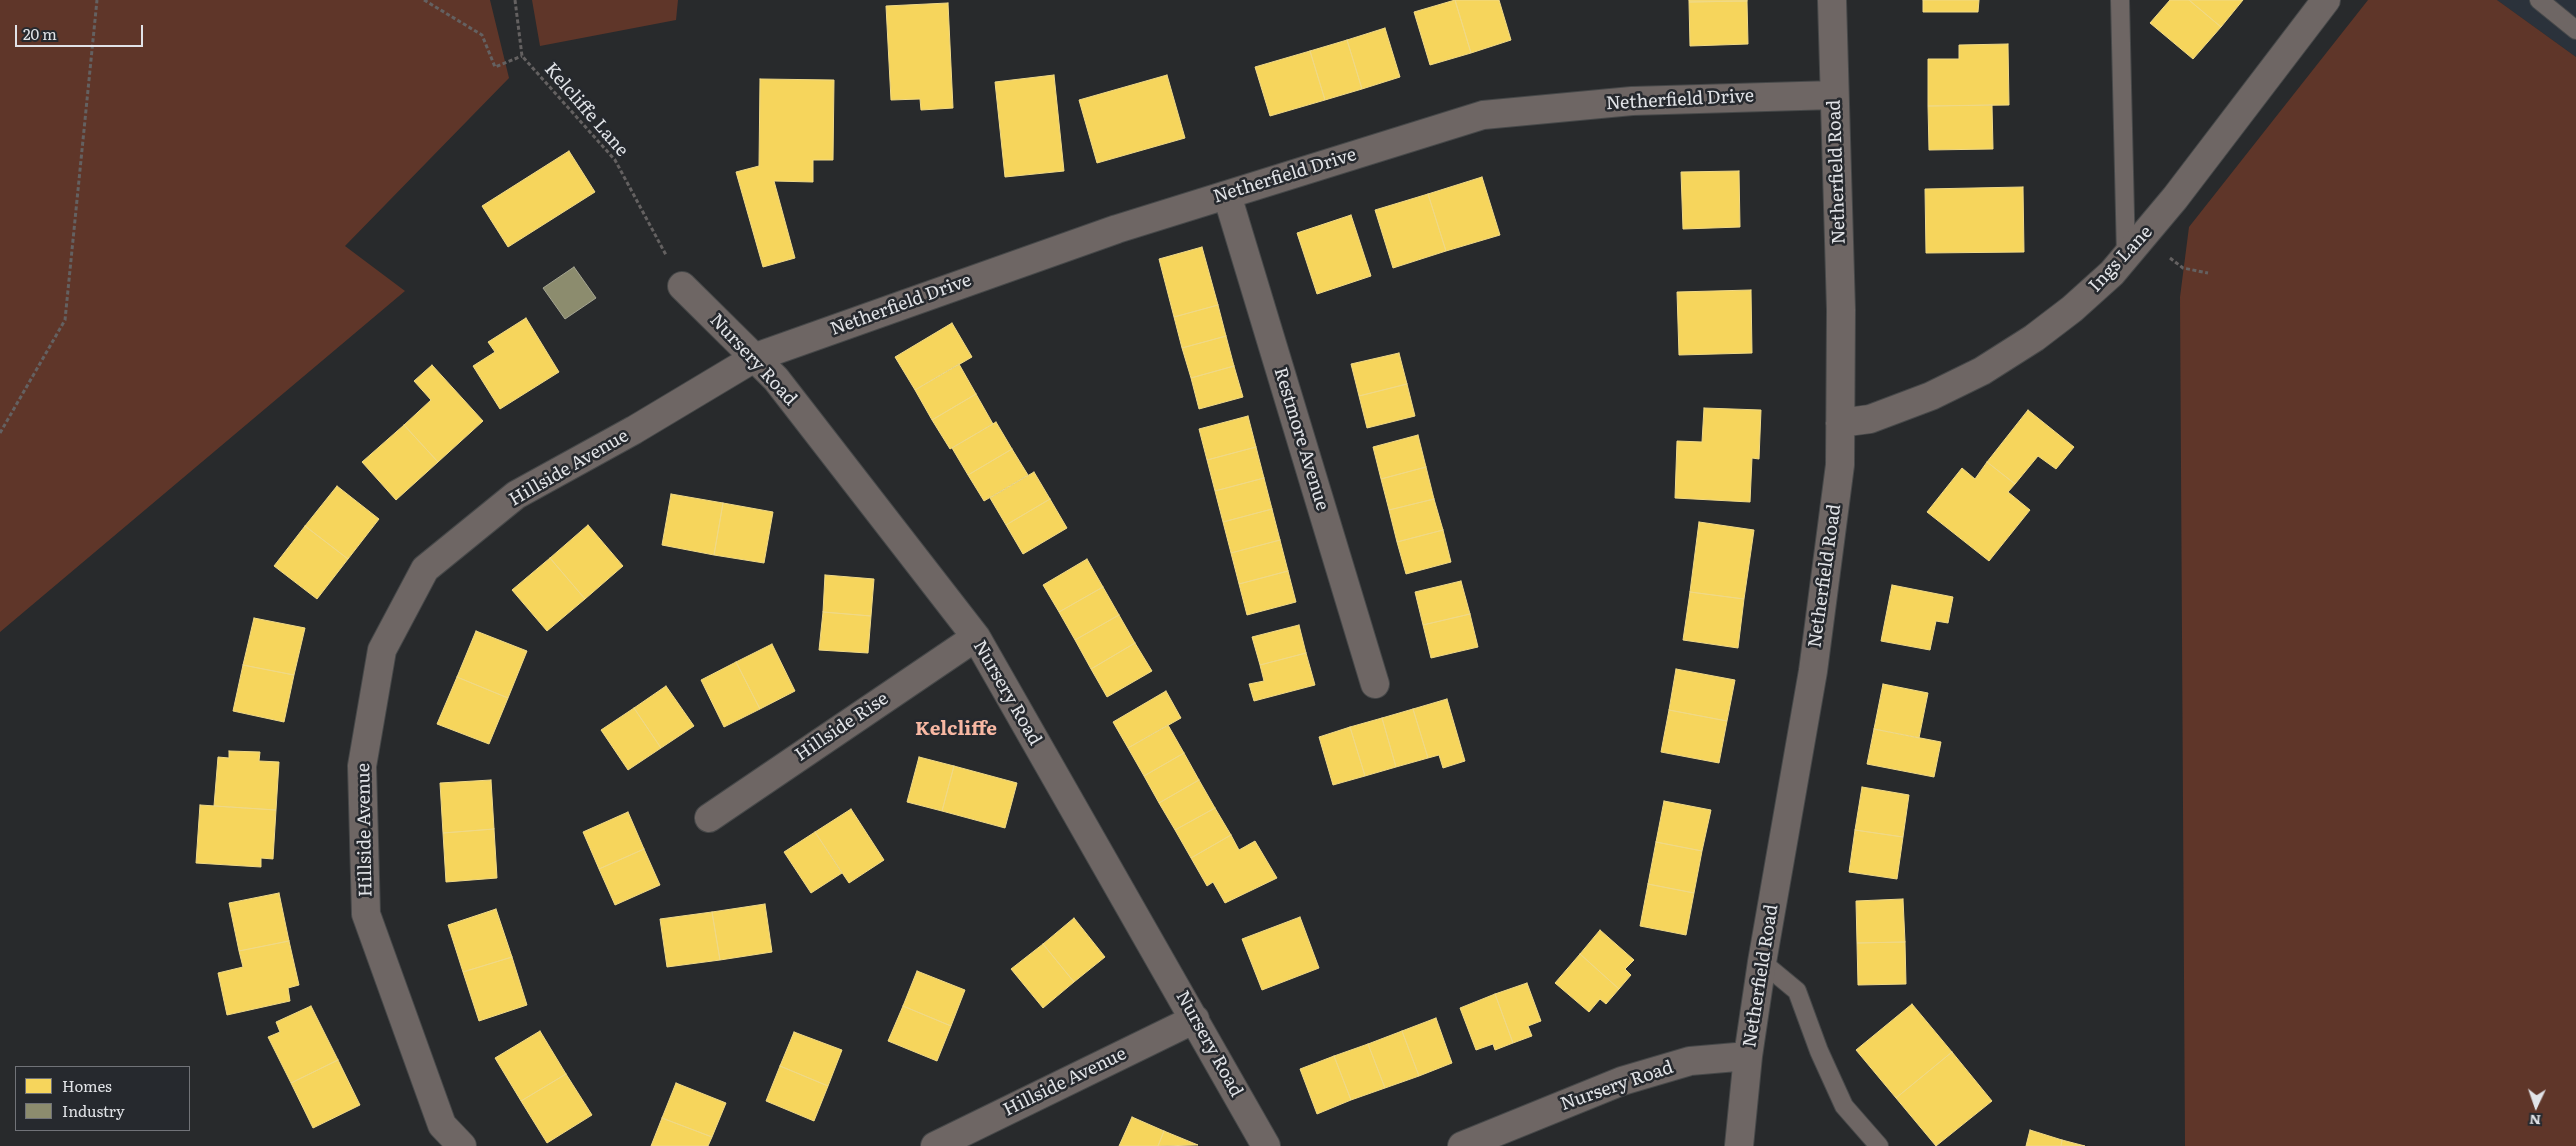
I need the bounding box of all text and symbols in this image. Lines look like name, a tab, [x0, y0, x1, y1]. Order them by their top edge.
scale bar	[18, 15, 145, 47]
text: 20 m	[23, 22, 57, 45]
street label: Kelcliffe Lane	[540, 59, 632, 161]
street label: Netherfield Drive	[1605, 85, 1755, 115]
street label: Netherfield Road	[1824, 99, 1850, 245]
street label: Netherfield Drive	[1211, 144, 1359, 208]
street label: Ings Lane	[2085, 221, 2157, 297]
street label: Netherfield Drive	[828, 269, 974, 341]
street label: Nursery Road	[705, 310, 801, 410]
street label: Restmore Avenue	[1269, 365, 1333, 513]
street label: Hillside Avenue	[505, 425, 633, 511]
street label: Netherfield Road	[1804, 503, 1846, 649]
street label: Nursery Road	[968, 637, 1046, 749]
street label: Hillside Rise	[791, 688, 893, 766]
district label: Kelcliffe	[915, 718, 997, 740]
street label: Hillside Avenue	[353, 763, 377, 897]
street label: Netherfield Road	[1739, 903, 1783, 1049]
street label: Nursery Road	[1171, 987, 1247, 1101]
street label: Hillside Avenue	[1000, 1043, 1130, 1121]
street label: Nursery Road	[1558, 1057, 1676, 1115]
legend	[15, 1066, 190, 1131]
text: Homes	[62, 1074, 112, 1097]
north arrow	[2511, 1081, 2561, 1131]
text: Industry	[62, 1099, 125, 1122]
text: N	[2529, 1111, 2542, 1131]

